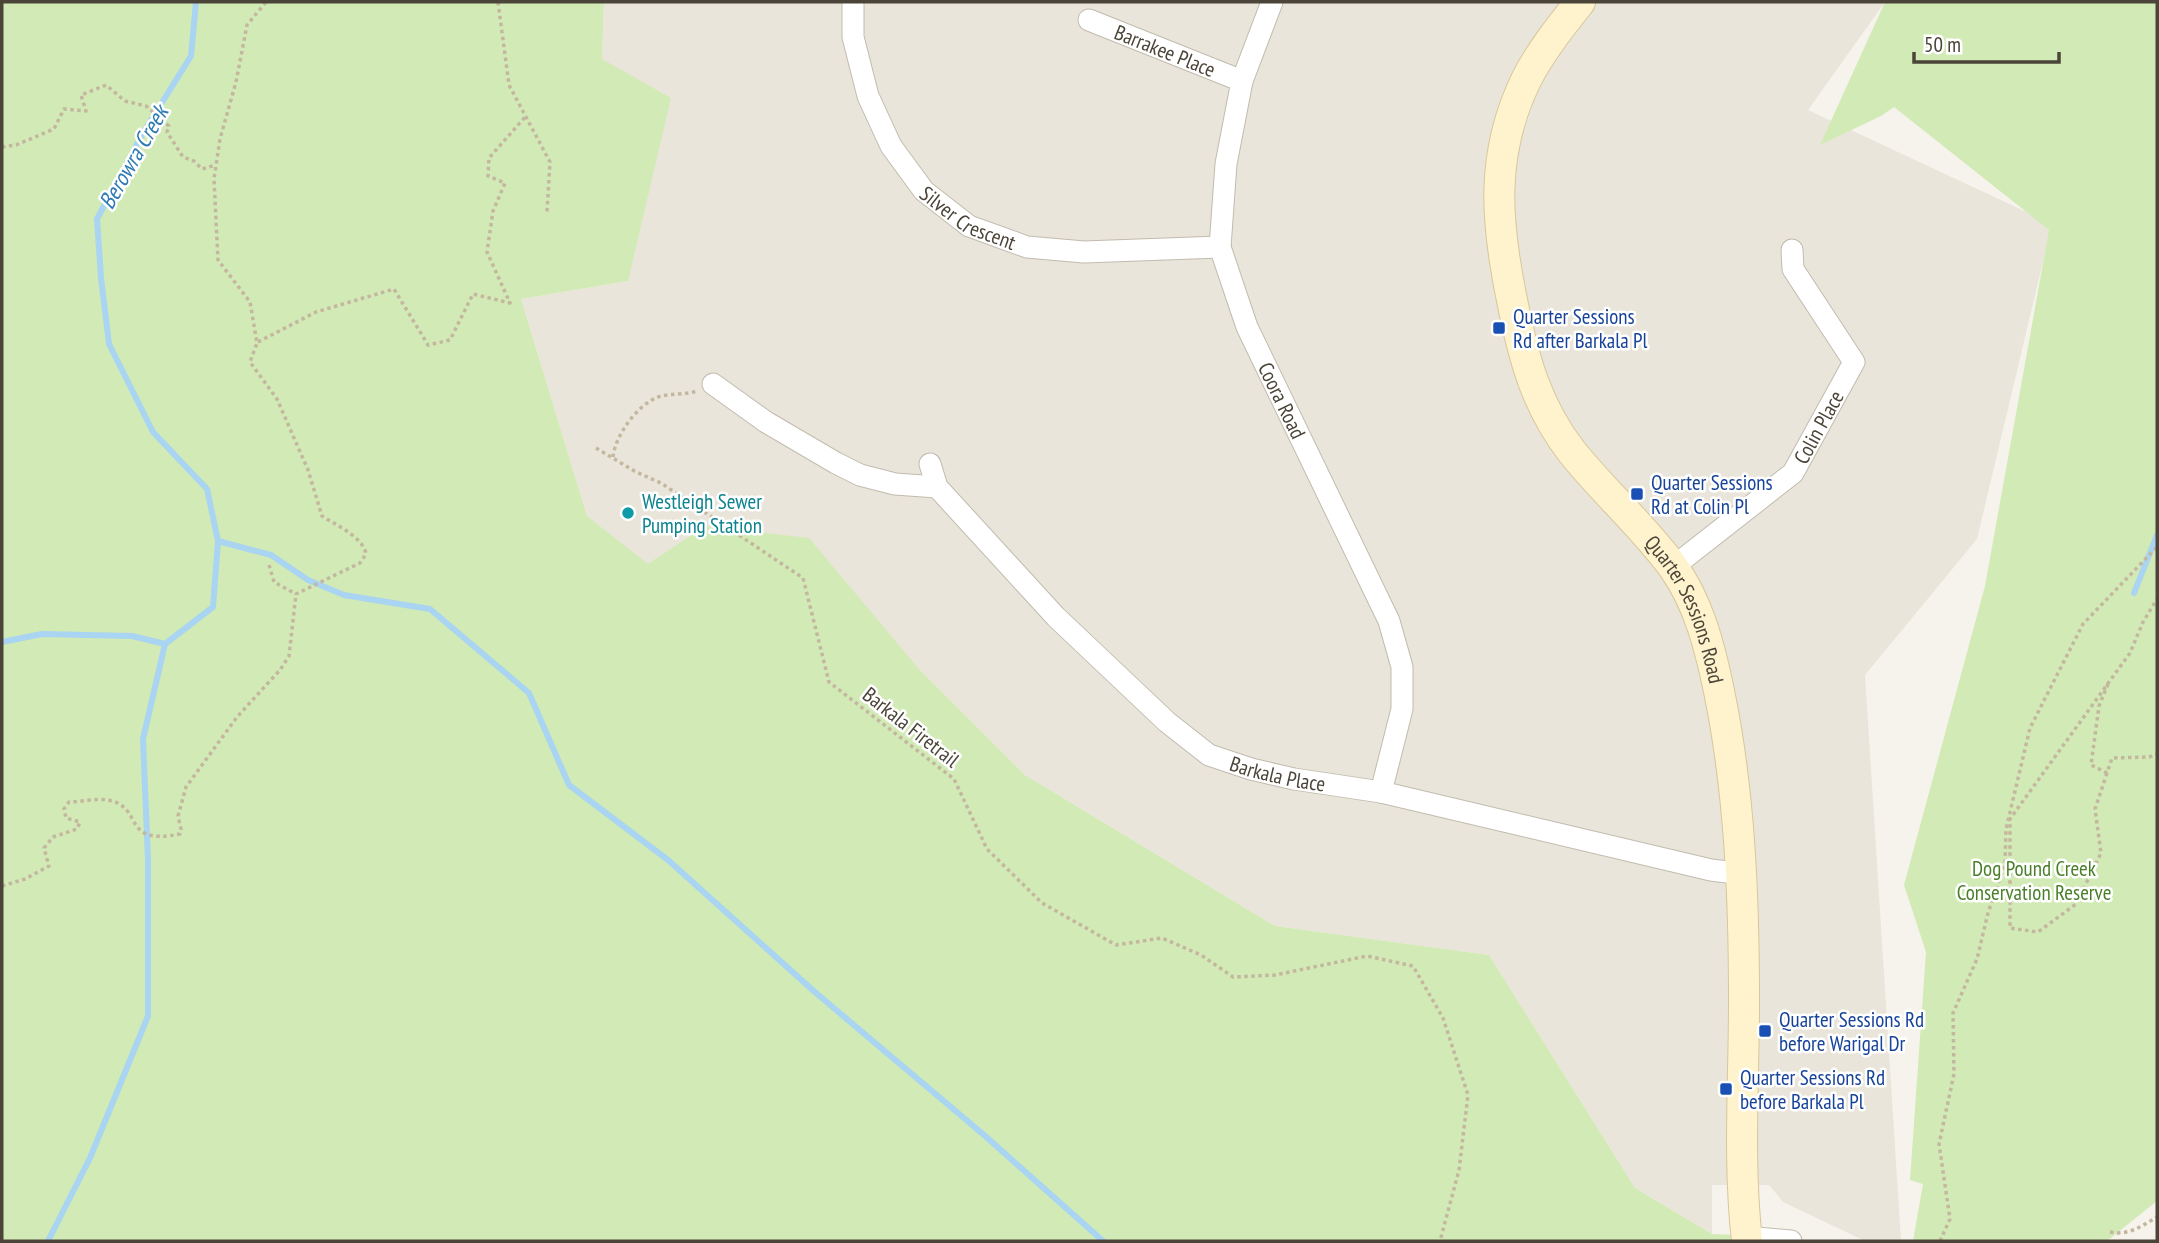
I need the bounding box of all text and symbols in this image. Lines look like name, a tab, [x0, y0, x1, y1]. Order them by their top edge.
street label: Barrakee Place	[1111, 18, 1220, 83]
scale bar	[1914, 21, 2059, 65]
text: 50 m	[1924, 31, 1961, 58]
water label: Berowra Creek	[92, 97, 176, 214]
street label: Silver Crescent	[915, 180, 1020, 255]
place label: Quarter Sessions Rd after Barkala Pl	[1513, 303, 1647, 354]
marker: Quarter Sessions Rd after Barkala Pl	[1491, 320, 1507, 336]
street label: Coora Road	[1252, 358, 1312, 443]
street label: Colin Place	[1787, 385, 1849, 468]
place label: Quarter Sessions Rd at Colin Pl	[1651, 469, 1773, 520]
marker: Quarter Sessions Rd at Colin Pl	[1629, 486, 1645, 502]
place label: Westleigh Sewer Pumping Station	[642, 488, 762, 539]
marker: Westleigh Sewer Pumping Station	[620, 505, 636, 521]
street label: Quarter Sessions Road	[1639, 529, 1730, 686]
street label: Barkala Firetrail	[857, 681, 965, 773]
street label: Barkala Place	[1227, 749, 1327, 797]
park label: Dog Pound Creek Conservation Reserve	[1957, 855, 2111, 906]
place label: Quarter Sessions Rd before Warigal Dr	[1779, 1006, 1924, 1057]
marker: Quarter Sessions Rd before Warigal Dr	[1757, 1023, 1773, 1039]
place label: Quarter Sessions Rd before Barkala Pl	[1740, 1064, 1885, 1115]
marker: Quarter Sessions Rd before Barkala Pl	[1718, 1081, 1734, 1097]

